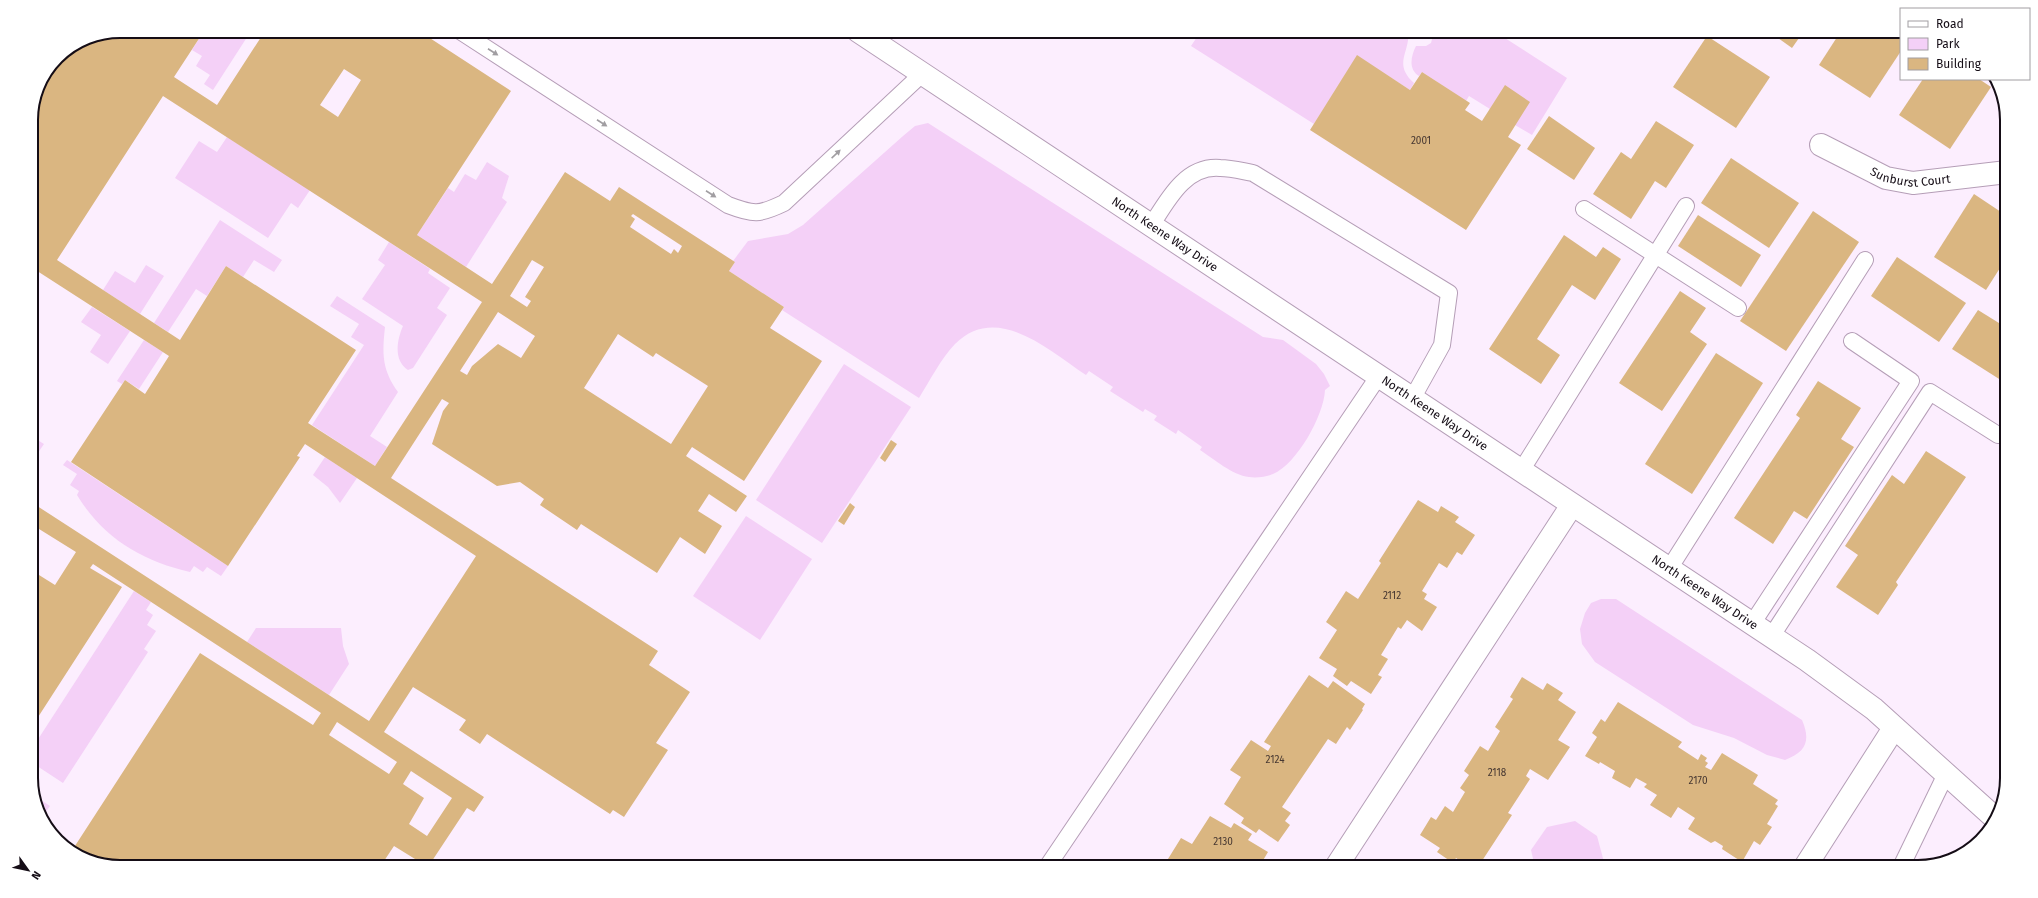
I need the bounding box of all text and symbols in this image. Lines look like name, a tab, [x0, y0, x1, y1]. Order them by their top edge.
legend	[1900, 8, 2030, 80]
text: Road	[1936, 17, 1964, 31]
text: Park	[1936, 37, 1960, 51]
one-way arrow	[488, 48, 498, 56]
text: Building	[1936, 57, 1982, 71]
one-way arrow	[597, 119, 607, 127]
house number: 2001	[1411, 135, 1431, 147]
one-way arrow	[831, 150, 841, 159]
street label: Sunburst Court	[1868, 164, 1952, 190]
one-way arrow	[706, 190, 716, 198]
street label: North Keene Way Drive	[1109, 194, 1220, 275]
street label: North Keene Way Drive	[1379, 373, 1491, 454]
street label: North Keene Way Drive	[1649, 552, 1761, 633]
house number: 2112	[1383, 590, 1401, 602]
house number: 2124	[1265, 754, 1285, 766]
house number: 2118	[1488, 767, 1507, 779]
house number: 2170	[1689, 775, 1708, 787]
house number: 2130	[1213, 836, 1233, 848]
north arrow	[8, 850, 48, 890]
text: N	[29, 869, 43, 882]

